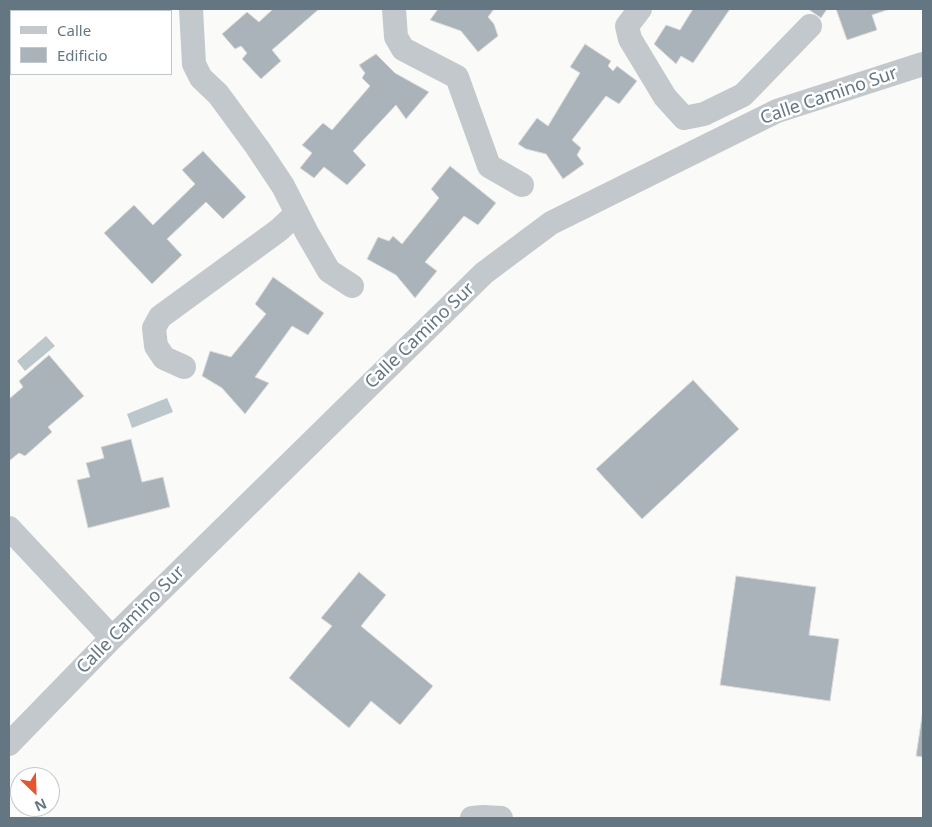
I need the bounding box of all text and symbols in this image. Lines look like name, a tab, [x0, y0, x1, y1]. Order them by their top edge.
legend	[10, 10, 172, 75]
text: Calle	[57, 20, 91, 40]
text: Edificio	[57, 45, 108, 65]
street label: Calle Camino Sur	[758, 62, 900, 130]
street label: Calle Camino Sur	[361, 278, 479, 394]
street label: Calle Camino Sur	[73, 562, 189, 678]
north arrow	[10, 767, 60, 817]
text: N	[32, 794, 50, 816]

